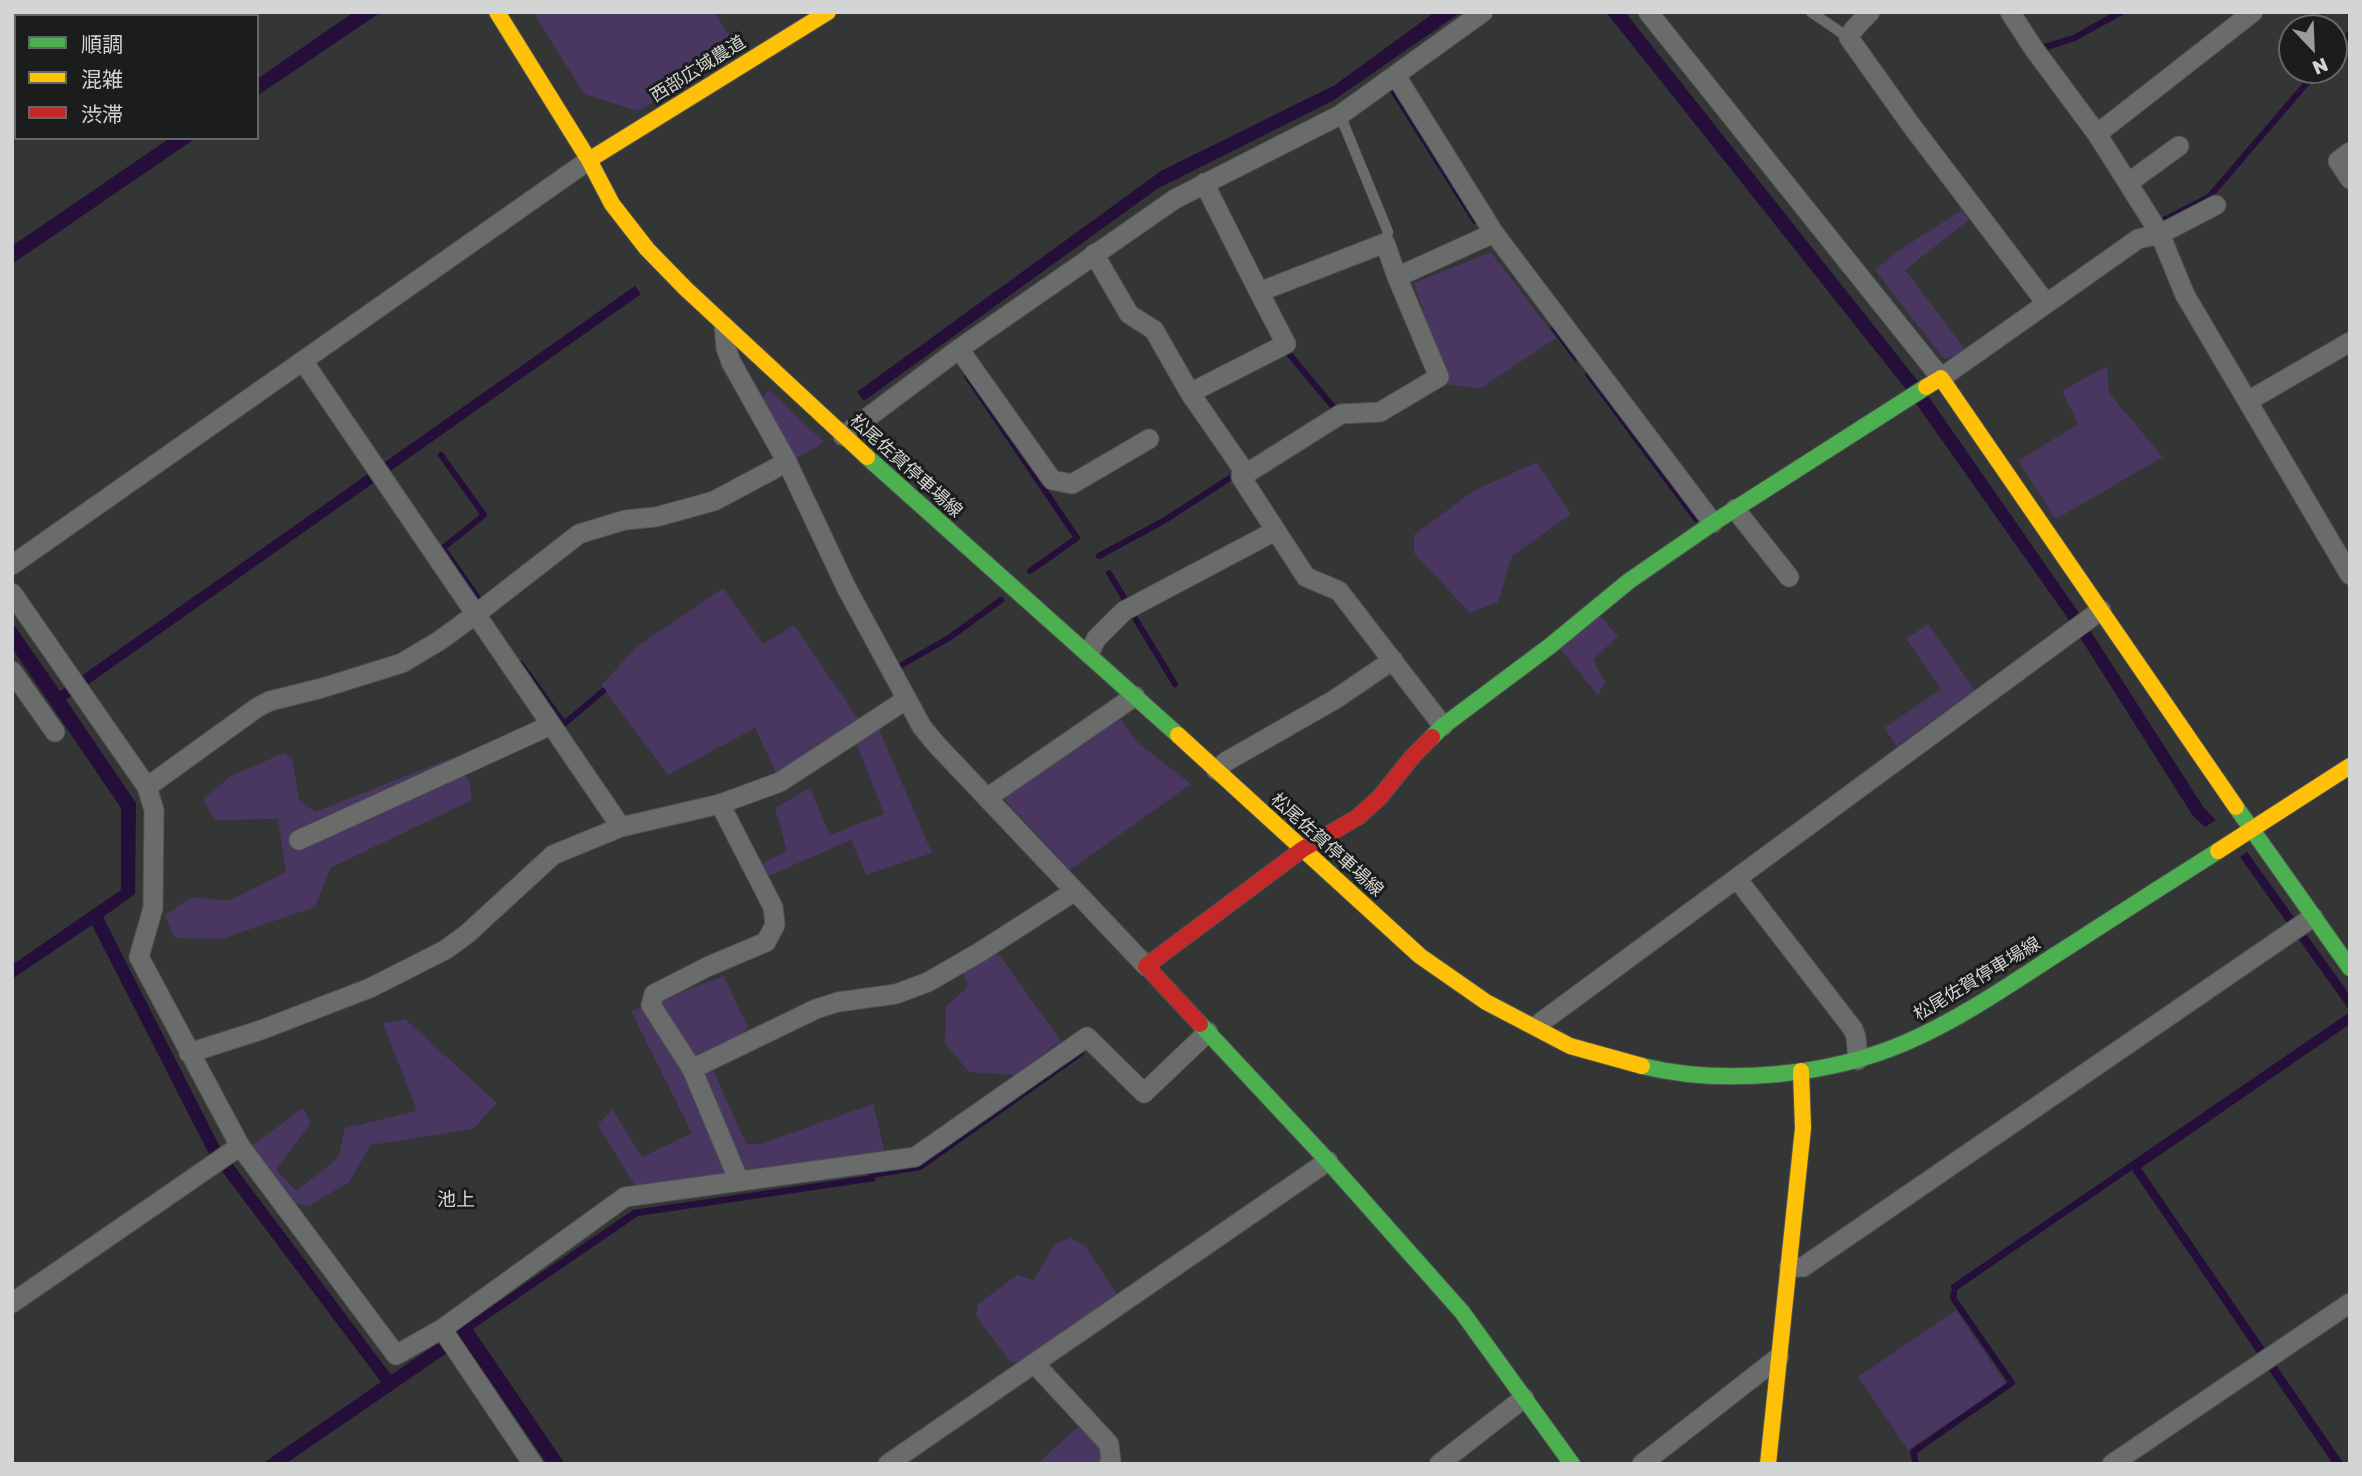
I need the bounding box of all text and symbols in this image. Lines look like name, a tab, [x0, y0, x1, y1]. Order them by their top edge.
legend	[14, 14, 259, 140]
north arrow	[2278, 14, 2348, 84]
text: 順調	[81, 31, 123, 57]
street label: 西部広域農道	[646, 31, 750, 107]
text: N	[2309, 54, 2332, 80]
text: 混雑	[81, 66, 123, 92]
text: 渋滞	[81, 101, 123, 127]
street label: 松尾佐賀停車場線	[845, 410, 967, 522]
street label: 松尾佐賀停車場線	[1266, 789, 1388, 901]
street label: 松尾佐賀停車場線	[1910, 933, 2044, 1025]
district label: 池上	[437, 1189, 475, 1211]

